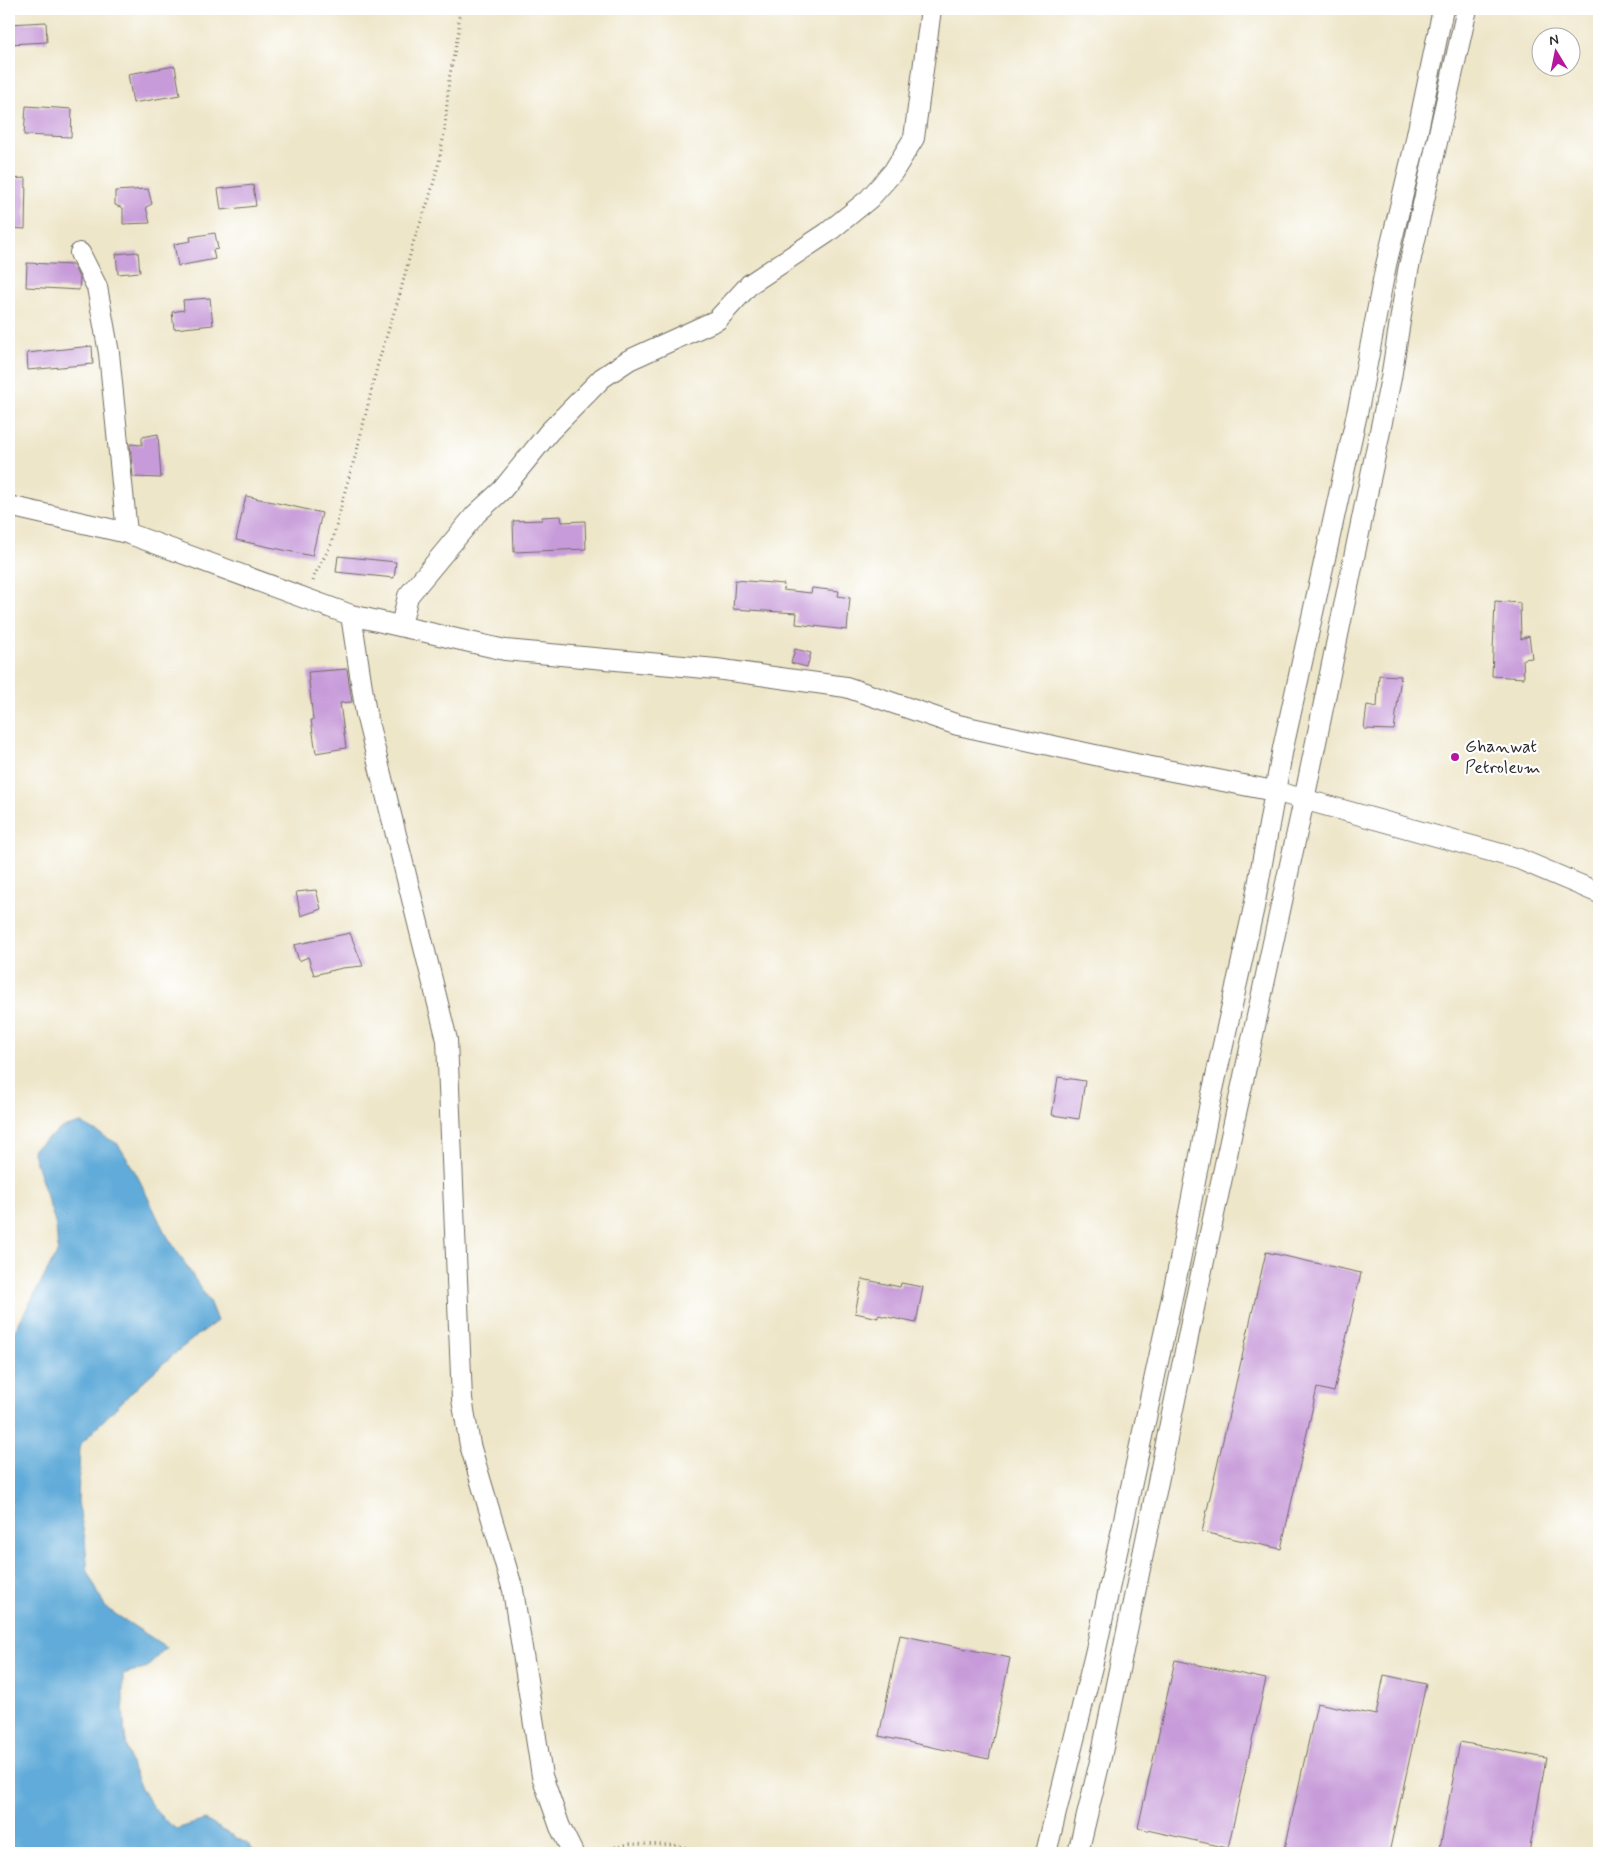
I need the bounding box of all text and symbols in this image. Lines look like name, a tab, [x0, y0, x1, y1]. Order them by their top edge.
north arrow	[1530, 28, 1580, 78]
text: N	[1548, 31, 1560, 50]
place label: Ghanwat Petroleum	[1465, 735, 1541, 780]
marker: Ghanwat Petroleum	[1449, 751, 1461, 763]

